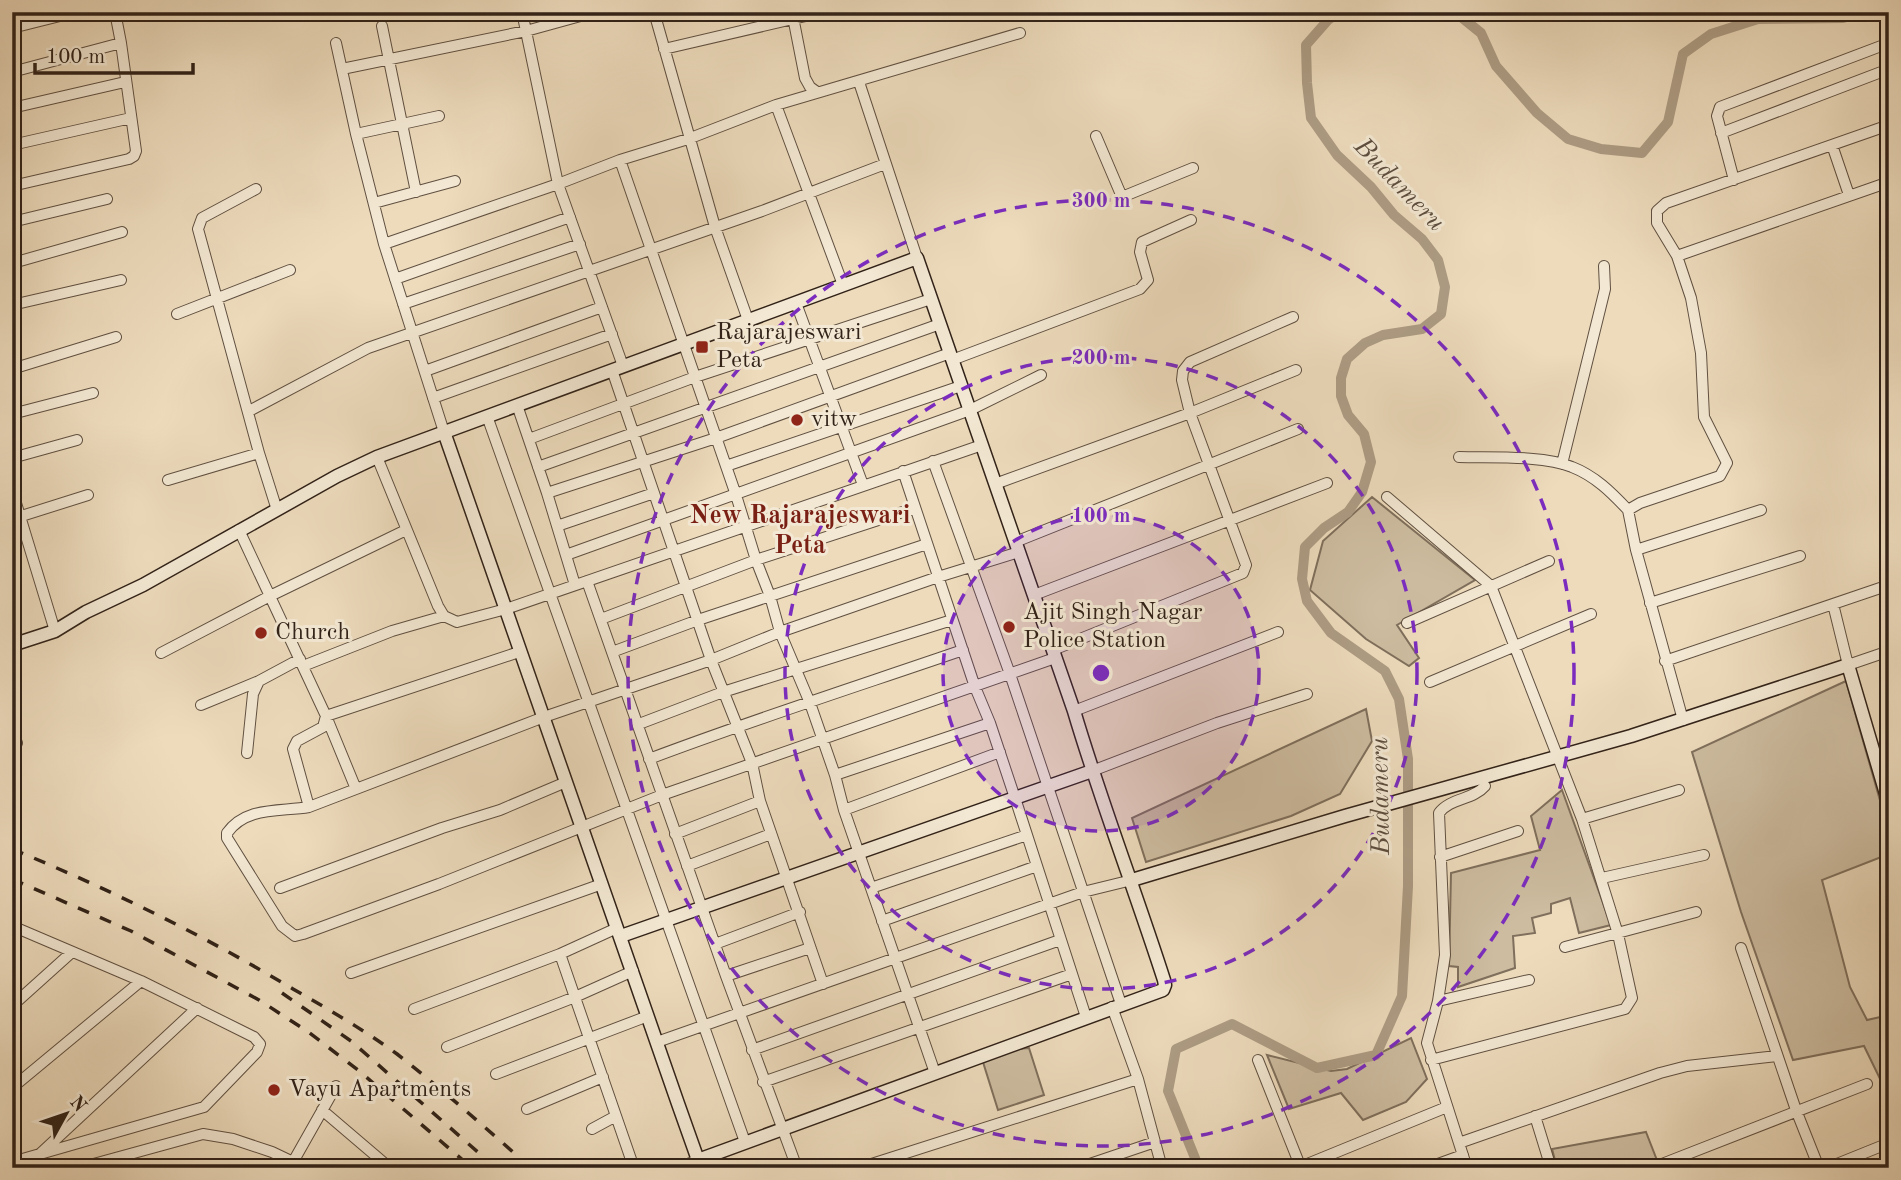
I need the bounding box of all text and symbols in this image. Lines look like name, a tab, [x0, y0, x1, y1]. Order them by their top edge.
scale bar	[35, 32, 192, 76]
text: 100 m	[46, 47, 105, 68]
water label: Budameru	[1348, 133, 1449, 237]
text: 300 m	[1071, 191, 1131, 212]
place label: Rajarajeswari Peta	[716, 321, 861, 373]
marker: Rajarajeswari Peta	[694, 339, 710, 355]
text: 200 m	[1071, 348, 1131, 369]
place label: vitw	[811, 408, 858, 432]
marker: vitw	[789, 412, 805, 428]
district label: New Rajarajeswari Peta	[690, 503, 910, 559]
text: 100 m	[1071, 506, 1131, 527]
place label: Ajit Singh Nagar Police Station	[1023, 601, 1203, 653]
marker: Ajit Singh Nagar Police Station	[1001, 619, 1017, 635]
place label: Church	[275, 621, 350, 645]
marker: Church	[253, 625, 269, 641]
centre of rings	[1089, 661, 1113, 685]
water label: Budameru	[1367, 737, 1395, 856]
north arrow	[32, 1078, 102, 1148]
place label: Vayu Apartments	[288, 1078, 471, 1102]
marker: Vayu Apartments	[266, 1082, 282, 1098]
text: N	[65, 1093, 89, 1117]

